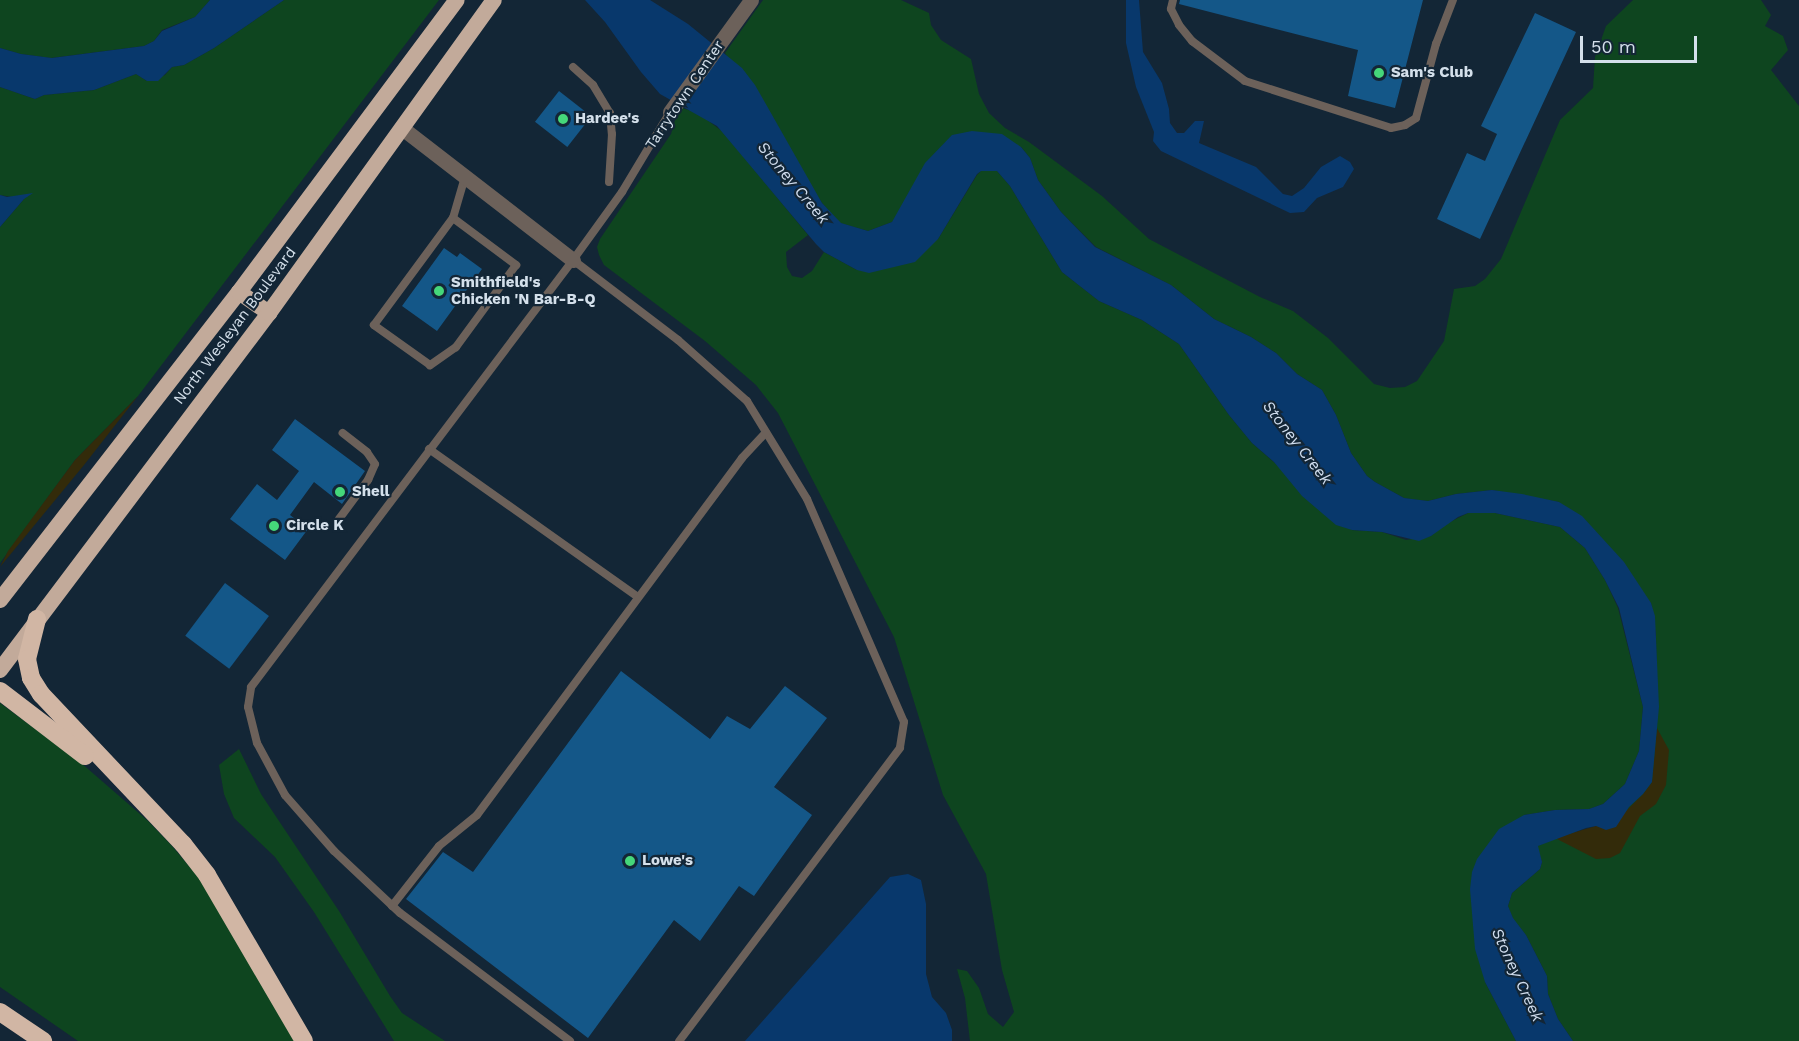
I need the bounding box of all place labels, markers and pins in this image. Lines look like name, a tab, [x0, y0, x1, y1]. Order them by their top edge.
place label: Sam's Club	[1391, 64, 1473, 82]
marker: Sam's Club	[1372, 66, 1386, 80]
place label: Hardee's	[575, 110, 639, 128]
marker: Hardee's	[556, 112, 570, 126]
place label: Smithfield's Chicken 'N Bar-B-Q	[451, 273, 596, 308]
marker: Smithfield's Chicken 'N Bar-B-Q	[432, 284, 446, 298]
place label: Shell	[352, 483, 389, 501]
marker: Shell	[333, 485, 347, 499]
place label: Circle K	[286, 517, 344, 535]
marker: Circle K	[267, 519, 281, 533]
place label: Lowe's	[642, 852, 693, 870]
marker: Lowe's	[623, 854, 637, 868]

